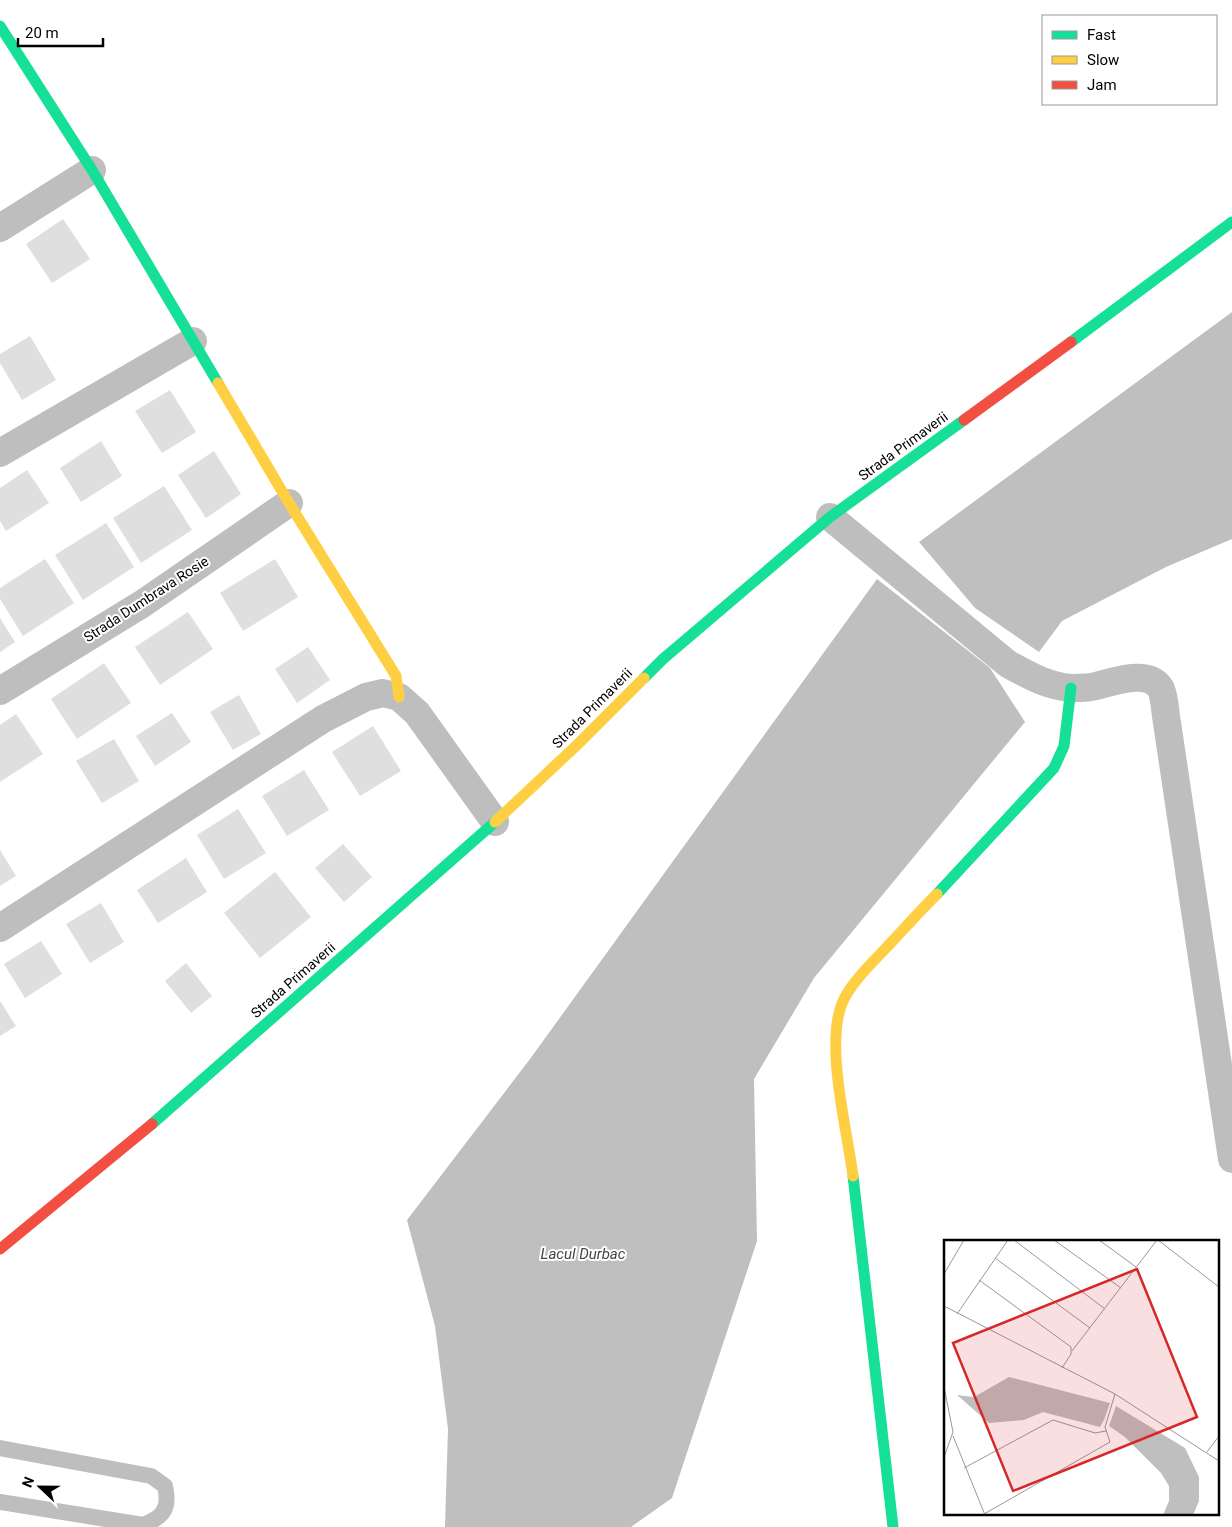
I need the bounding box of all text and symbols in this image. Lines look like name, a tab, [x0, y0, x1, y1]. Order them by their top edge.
scale bar	[18, 15, 102, 47]
legend	[1042, 15, 1217, 105]
text: 20 m	[25, 24, 59, 42]
text: Fast	[1087, 26, 1116, 44]
text: Slow	[1087, 51, 1119, 69]
text: Jam	[1087, 76, 1117, 94]
street label: Strada Primaverii	[855, 408, 951, 484]
street label: Strada Dumbrava Rosie	[81, 553, 211, 645]
street label: Strada Primaverii	[549, 665, 635, 751]
street label: Strada Primaverii	[248, 939, 338, 1021]
inset map	[944, 1240, 1220, 1514]
water label: Lacul Durbac	[541, 1245, 626, 1263]
north arrow	[15, 1462, 65, 1512]
text: N	[19, 1475, 37, 1490]

